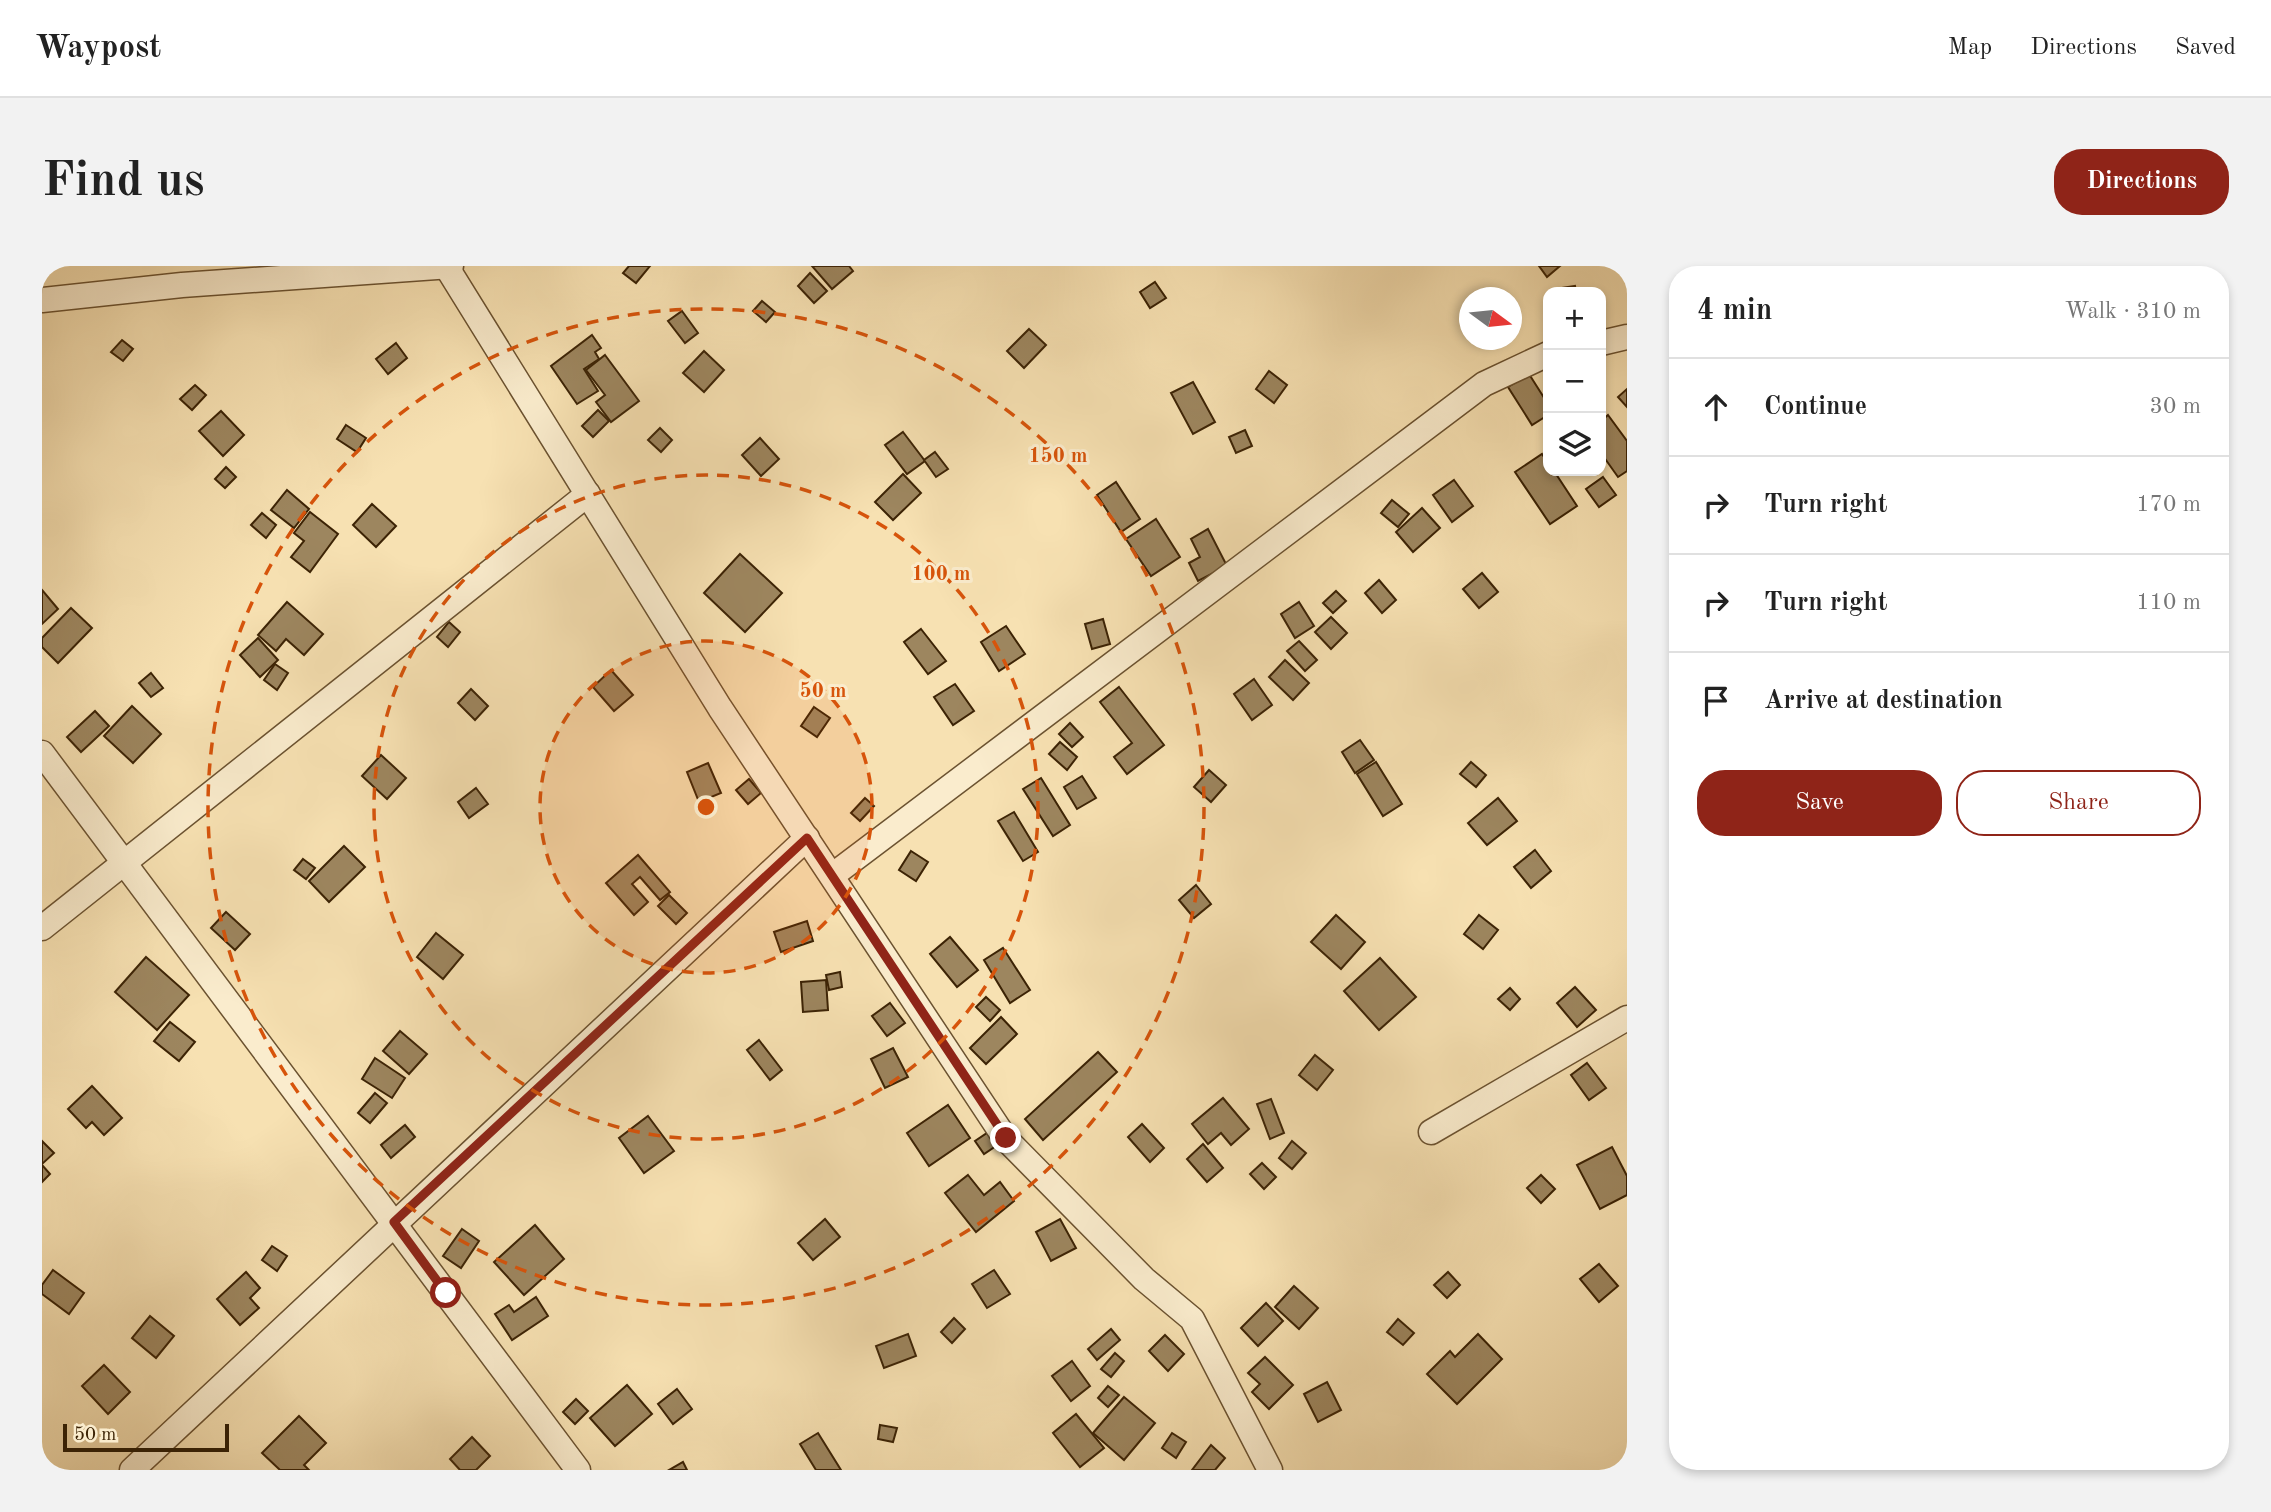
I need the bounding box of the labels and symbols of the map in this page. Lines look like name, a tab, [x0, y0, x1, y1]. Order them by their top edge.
north arrow	[1459, 287, 1522, 350]
text: 150 m	[1028, 446, 1088, 467]
text: 100 m	[911, 564, 971, 585]
text: 50 m	[799, 681, 847, 702]
centre of rings	[694, 795, 718, 819]
route end	[990, 1122, 1021, 1153]
route start	[430, 1277, 461, 1308]
scale bar	[63, 1421, 229, 1453]

